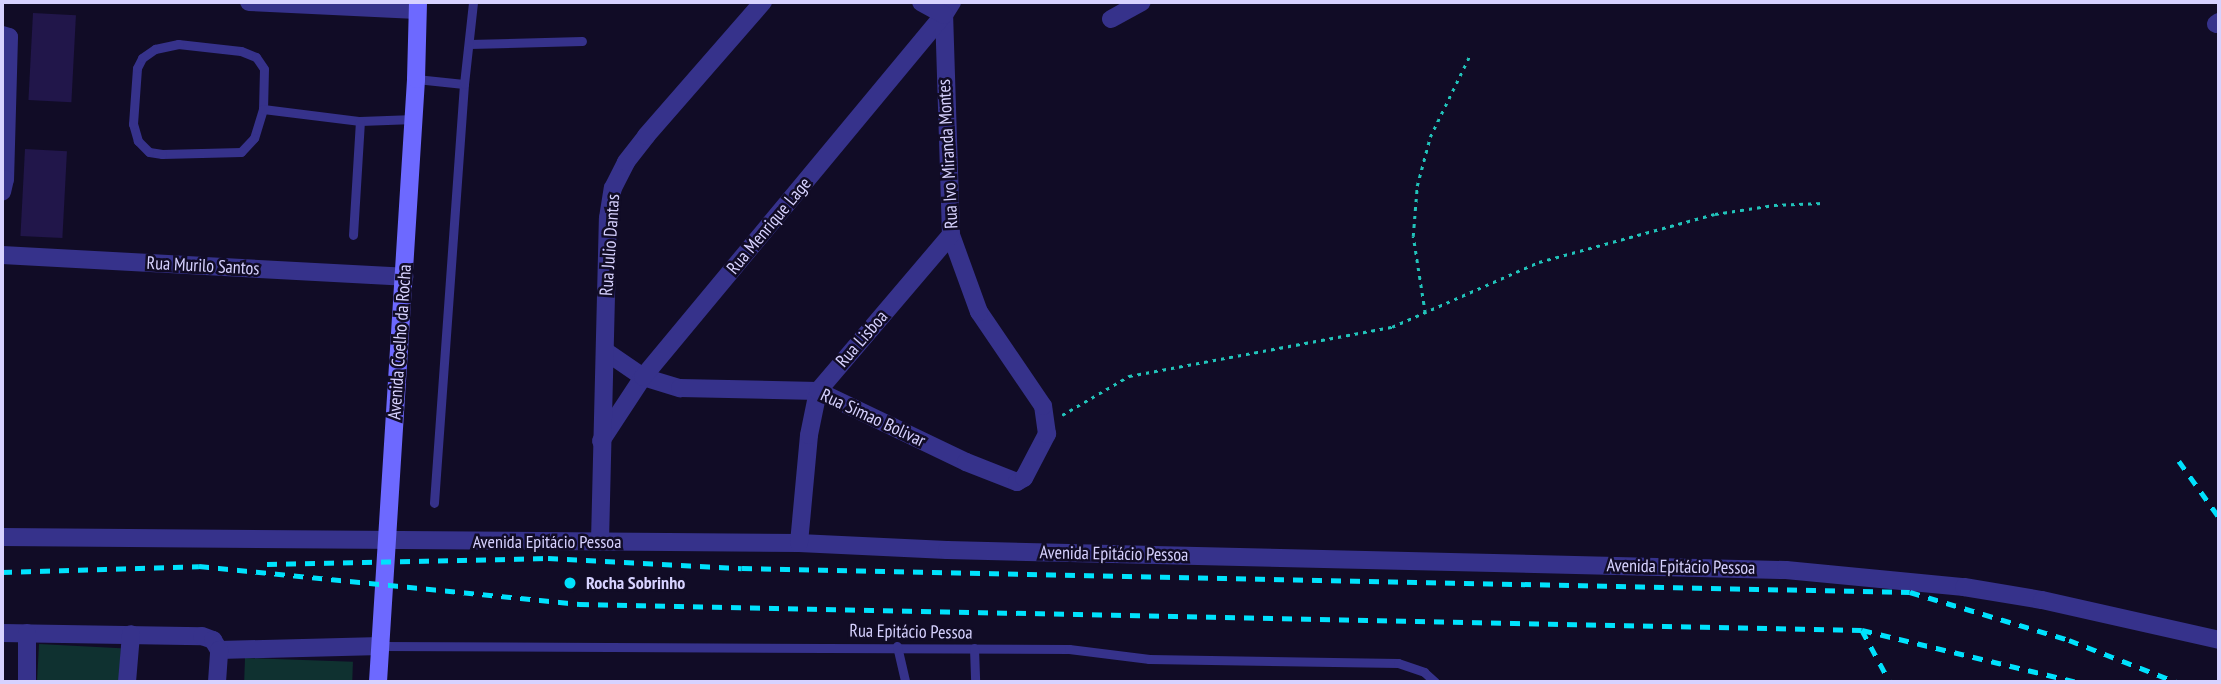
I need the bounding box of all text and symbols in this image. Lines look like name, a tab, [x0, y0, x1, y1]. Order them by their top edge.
street label: Rua Ivo Miranda Montes	[933, 79, 963, 229]
street label: Rua Menrique Lage	[722, 173, 816, 279]
street label: Rua Julio Dantas	[596, 193, 624, 297]
street label: Rua Murilo Santos	[146, 252, 260, 280]
street label: Avenida Coelho da Rocha	[384, 264, 416, 420]
street label: Rua Lisboa	[832, 306, 892, 372]
street label: Rua Simao Bolivar	[817, 384, 929, 452]
street label: Avenida Epitácio Pessoa	[473, 531, 621, 553]
street label: Avenida Epitácio Pessoa	[1039, 542, 1189, 566]
street label: Avenida Epitácio Pessoa	[1606, 555, 1756, 579]
place label: Rocha Sobrinho	[586, 572, 685, 594]
marker: Rocha Sobrinho	[560, 573, 580, 593]
street label: Rua Epitácio Pessoa	[849, 620, 973, 644]

